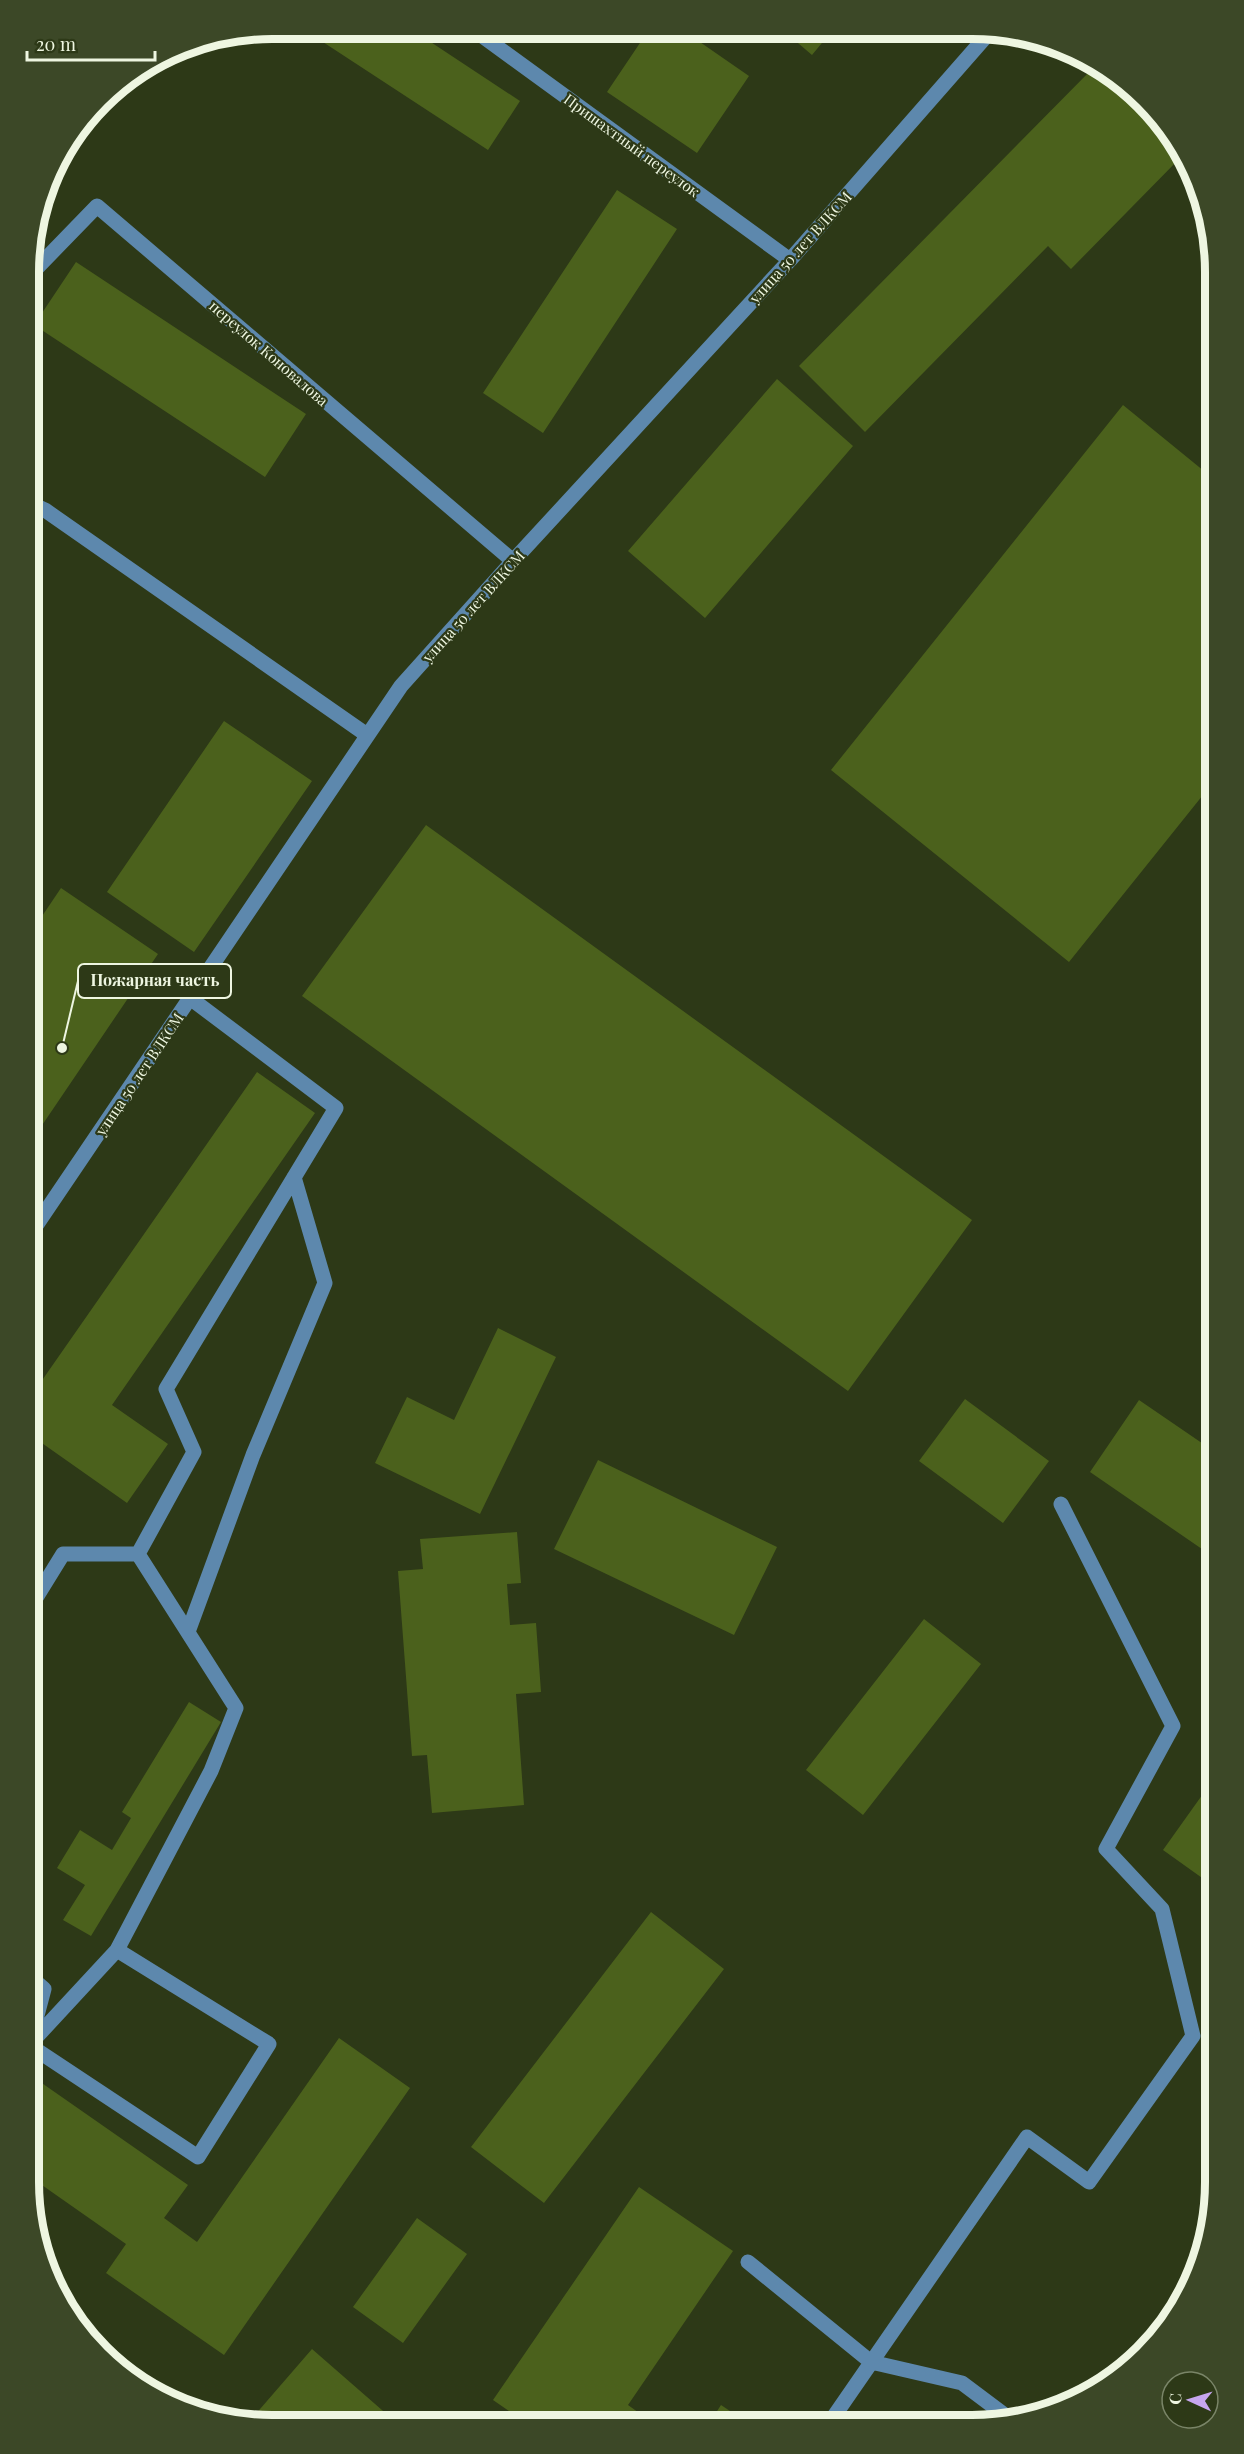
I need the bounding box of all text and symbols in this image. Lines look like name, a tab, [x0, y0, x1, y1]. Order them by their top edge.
scale bar	[27, 24, 154, 62]
text: 20 m	[36, 32, 76, 56]
street label: Пришахтный переулок	[560, 89, 704, 201]
street label: улица 50 лет ВЛКСМ	[744, 187, 856, 308]
street label: переулок Коновалова	[205, 296, 333, 411]
street label: улица 50 лет ВЛКСМ	[417, 546, 529, 667]
callout: Пожарная часть	[78, 964, 231, 998]
text: Пожарная часть	[91, 969, 219, 990]
street label: улица 50 лет ВЛКСМ	[90, 1009, 188, 1140]
north arrow	[1160, 2370, 1220, 2430]
text: С	[1164, 2393, 1185, 2405]

